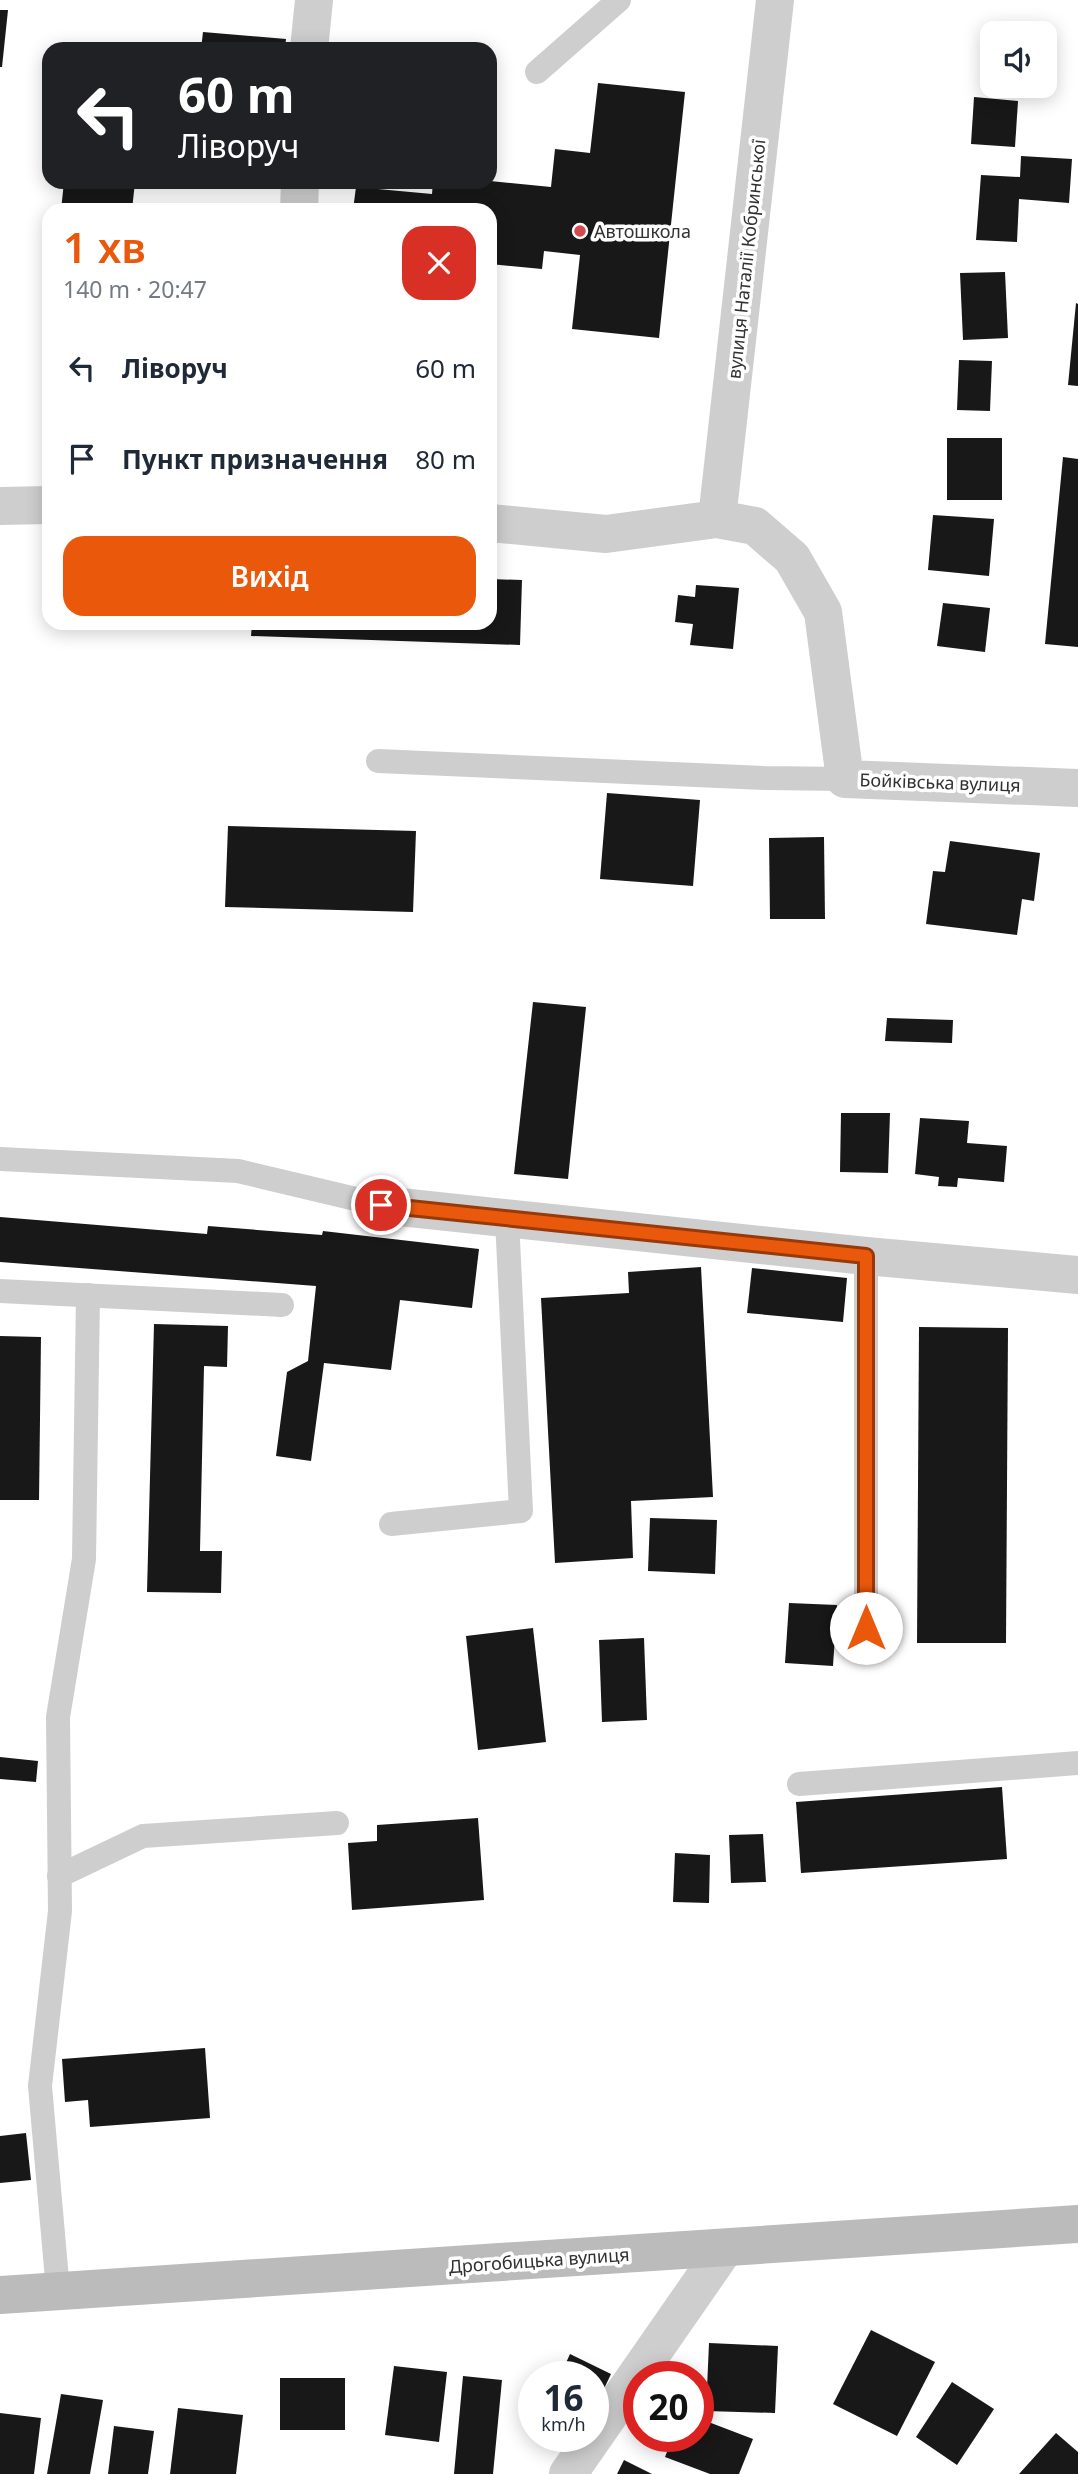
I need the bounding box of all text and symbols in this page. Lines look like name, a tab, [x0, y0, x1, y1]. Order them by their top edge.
map controls	[980, 21, 1057, 98]
button: sound	[980, 21, 1057, 98]
text: 60 m	[178, 61, 295, 127]
icon: left	[63, 70, 154, 161]
text: Ліворуч	[178, 124, 299, 167]
street label: вулиця Наталії Кобринської	[721, 138, 771, 380]
text: 1 хв	[63, 218, 146, 275]
place label: Автошкола	[594, 219, 691, 243]
marker: Автошкола	[572, 223, 588, 239]
button: close	[402, 226, 476, 300]
text: 140 m · 20:47	[63, 273, 207, 305]
icon: left	[63, 349, 101, 387]
text: Ліворуч	[122, 350, 228, 386]
text: 60 m	[415, 350, 476, 386]
icon: arrive	[63, 440, 101, 478]
text: Пункт призначення	[122, 441, 388, 477]
text: 80 m	[415, 441, 476, 477]
button: Вихід	[63, 536, 476, 616]
street label: Бойківська вулиця	[859, 767, 1021, 797]
pin	[351, 1175, 411, 1235]
icon: arrive	[362, 1186, 400, 1224]
position arrow	[829, 1591, 903, 1665]
street label: Дрогобицька вулиця	[448, 2242, 630, 2278]
speed limit sign: 20	[623, 2361, 714, 2452]
text: 16	[543, 2374, 584, 2421]
text: km/h	[541, 2412, 586, 2436]

